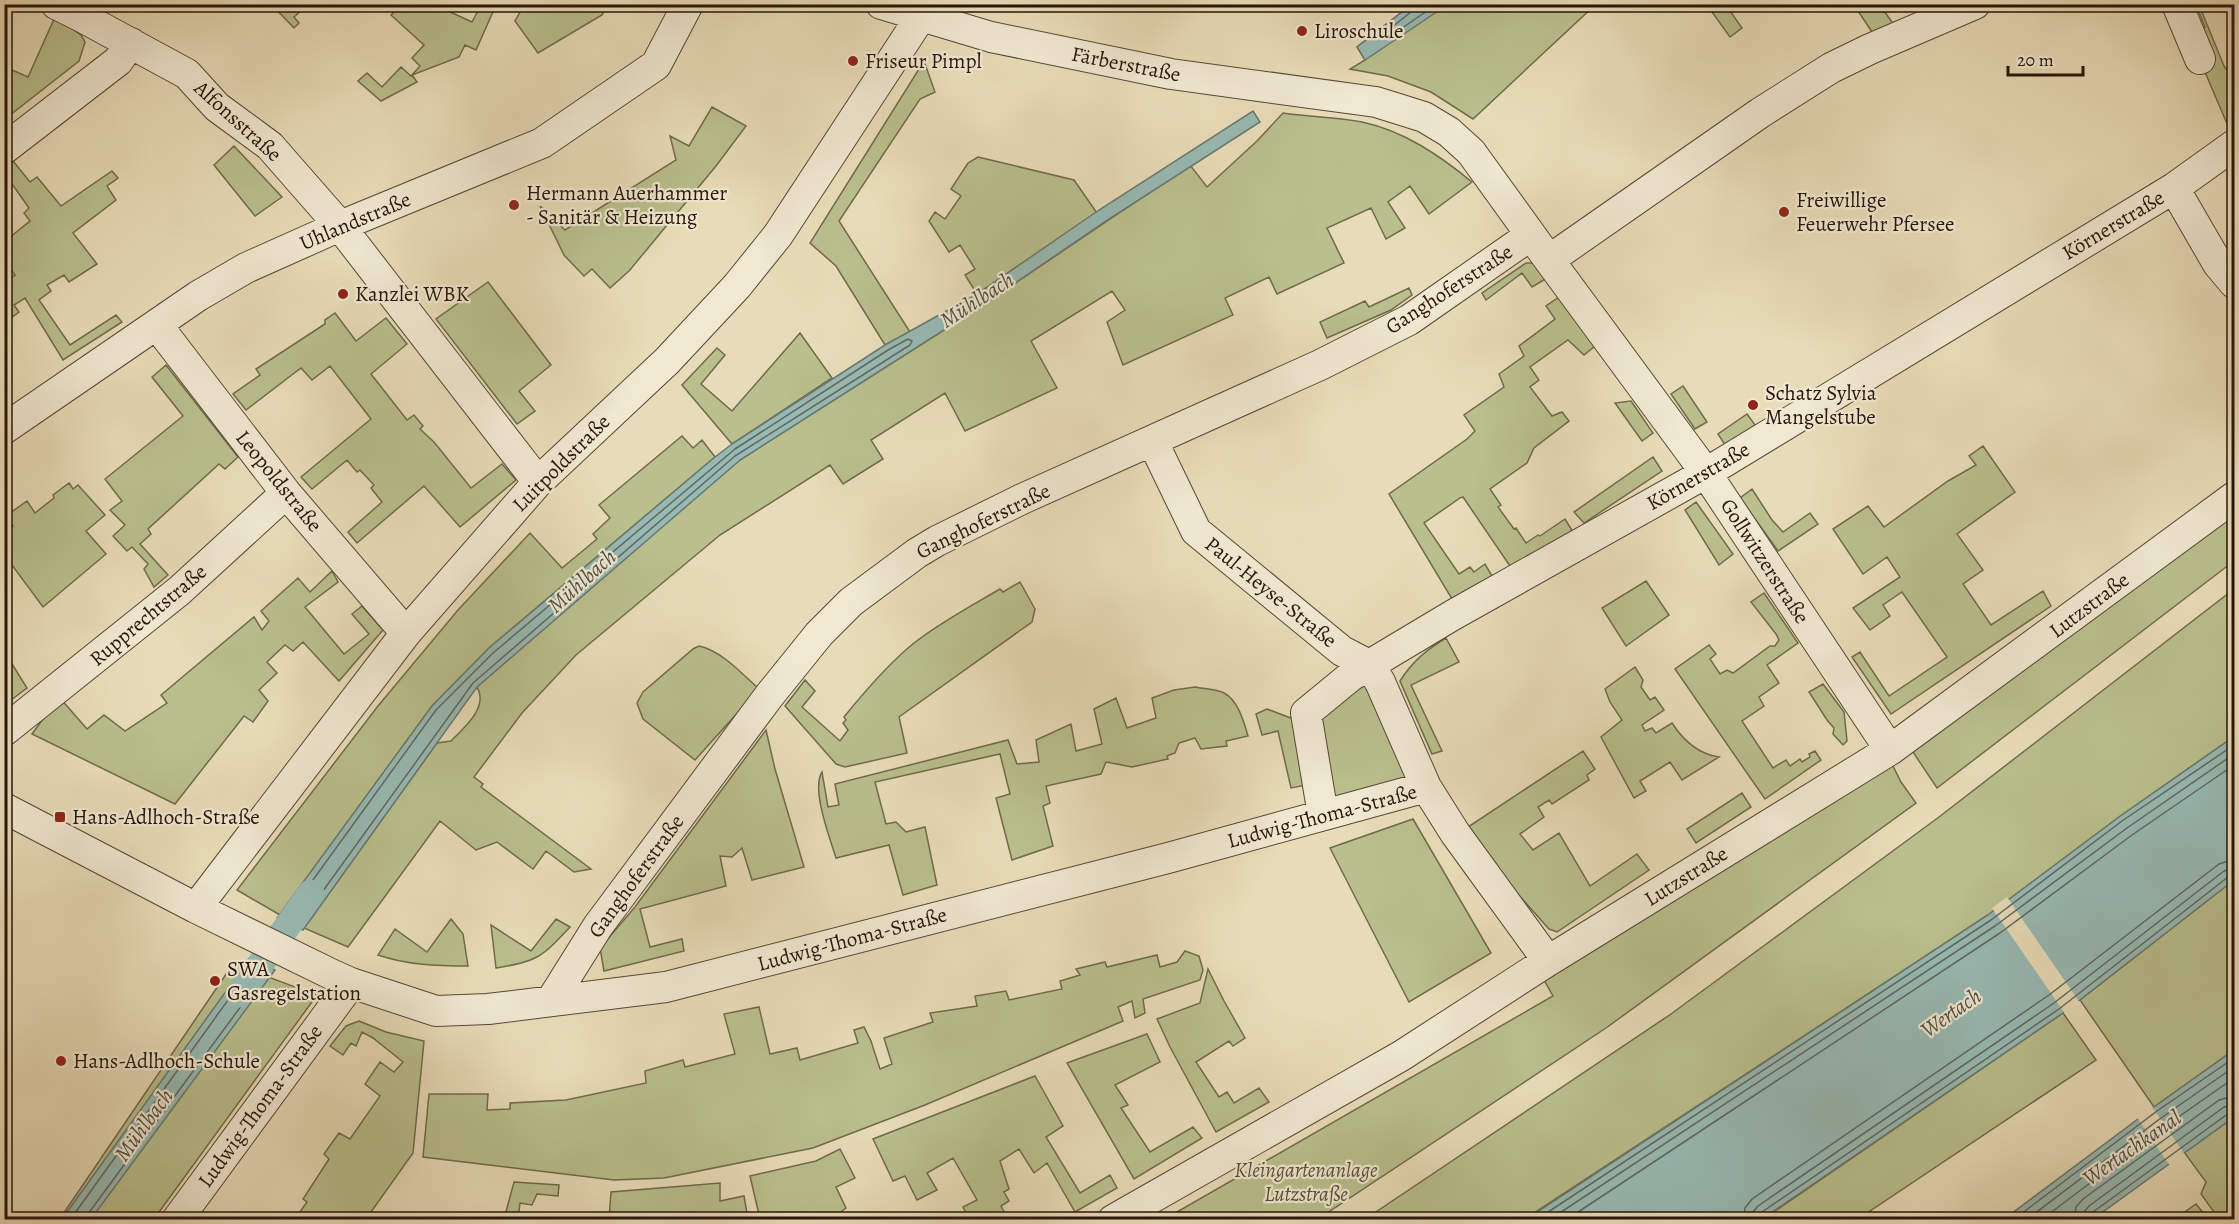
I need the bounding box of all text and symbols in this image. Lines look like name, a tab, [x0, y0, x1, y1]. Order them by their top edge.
place label: Liroschule	[1314, 17, 1403, 45]
marker: Liroschule	[1295, 24, 1309, 38]
scale bar	[2008, 39, 2083, 77]
street label: Färberstraße	[1069, 40, 1183, 88]
place label: Friseur Pimpl	[865, 47, 982, 75]
text: 20 m	[2017, 48, 2054, 72]
marker: Friseur Pimpl	[846, 54, 860, 68]
street label: Alfonsstraße	[187, 74, 288, 168]
place label: Hermann Auerhammer - Sanitär & Heizung	[526, 179, 727, 231]
street label: Körnerstraße	[2057, 183, 2169, 267]
street label: Uhlandstraße	[295, 185, 415, 257]
place label: Freiwillige Feuerwehr Pfersee	[1796, 186, 1954, 238]
marker: Hermann Auerhammer - Sanitär & Heizung	[507, 198, 521, 212]
marker: Freiwillige Feuerwehr Pfersee	[1777, 205, 1791, 219]
street label: Ganghoferstraße	[1380, 237, 1518, 341]
water label: Mühlbach	[934, 265, 1020, 335]
place label: Kanzlei WBK	[355, 280, 469, 308]
marker: Kanzlei WBK	[336, 287, 350, 301]
place label: Schatz Sylvia Mangelstube	[1765, 379, 1877, 431]
marker: Schatz Sylvia Mangelstube	[1746, 398, 1760, 412]
street label: Luitpoldstraße	[506, 408, 616, 518]
street label: Leopoldstraße	[229, 424, 329, 538]
street label: Körnerstraße	[1641, 435, 1755, 517]
street label: Ganghoferstraße	[911, 476, 1055, 566]
street label: Gollwitzerstraße	[1714, 493, 1816, 629]
street label: Paul-Heyse-Straße	[1199, 530, 1343, 654]
water label: Mühlbach	[541, 542, 623, 620]
street label: Rupprechtstraße	[84, 558, 212, 672]
street label: Lutzstraße	[2043, 566, 2135, 644]
street label: Ludwig-Thoma-Straße	[1224, 777, 1420, 855]
place label: Hans-Adlhoch-Straße	[72, 803, 260, 831]
street label: Ganghoferstraße	[582, 809, 690, 943]
marker: Hans-Adlhoch-Straße	[53, 810, 67, 824]
street label: Lutzstraße	[1639, 839, 1733, 913]
street label: Ludwig-Thoma-Straße	[754, 900, 950, 978]
place label: SWA Gasregelstation	[227, 955, 361, 1007]
marker: SWA Gasregelstation	[208, 974, 222, 988]
water label: Wertach	[1915, 981, 1987, 1045]
street label: Ludwig-Thoma-Straße	[191, 1019, 329, 1193]
place label: Hans-Adlhoch-Schule	[73, 1047, 260, 1075]
marker: Hans-Adlhoch-Schule	[54, 1054, 68, 1068]
water label: Mühlbach	[107, 1083, 181, 1167]
water label: Wertachkanal	[2077, 1103, 2188, 1193]
park label: Kleingartenanlage Lutzstraße	[1234, 1156, 1378, 1208]

